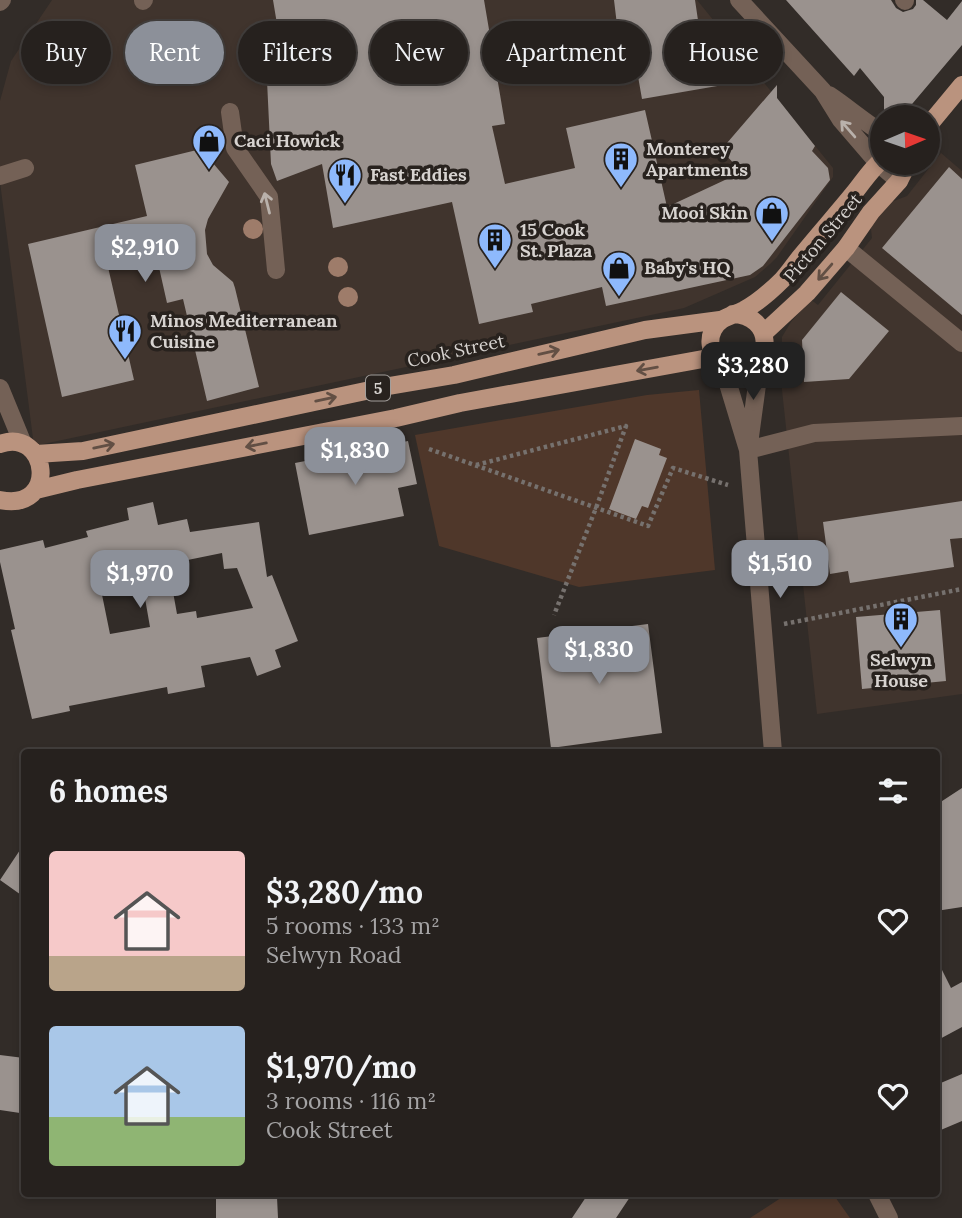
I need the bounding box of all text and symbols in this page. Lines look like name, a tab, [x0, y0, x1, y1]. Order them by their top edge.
chip: Buy	[21, 21, 111, 84]
chip: Rent	[125, 21, 224, 84]
chip: Filters	[238, 21, 356, 84]
chip: New	[370, 21, 468, 84]
chip: Apartment	[482, 21, 650, 84]
chip: House	[664, 21, 783, 84]
north arrow	[870, 105, 940, 175]
map controls	[870, 105, 940, 175]
one-way arrow	[840, 120, 856, 138]
shop icon: Caci Howick	[190, 122, 228, 171]
place label: Caci Howick	[234, 129, 341, 152]
place label: Monterey Apartments	[646, 137, 748, 181]
building icon: Monterey Apartments	[602, 140, 640, 189]
restaurant icon: Fast Eddies	[326, 156, 364, 205]
place label: Fast Eddies	[370, 163, 467, 186]
street label: Picton Street	[779, 188, 867, 287]
one-way arrow	[260, 192, 273, 214]
shop icon: Mooi Skin	[753, 194, 791, 243]
place label: Mooi Skin	[661, 201, 749, 224]
place label: 15 Cook St. Plaza	[520, 218, 593, 262]
building icon: 15 Cook St. Plaza	[476, 221, 514, 270]
pin: $2,910	[88, 224, 202, 284]
text: $2,910	[111, 232, 179, 261]
shop icon: Baby's HQ	[600, 249, 638, 298]
place label: Baby's HQ	[644, 256, 731, 279]
one-way arrow	[817, 263, 833, 281]
place label: Minos Mediterranean Cuisine	[150, 309, 338, 353]
restaurant icon: Minos Mediterranean Cuisine	[106, 312, 144, 361]
street label: Cook Street	[405, 329, 507, 372]
pin: $3,280	[696, 342, 810, 402]
one-way arrow	[537, 345, 560, 359]
text: $3,280	[717, 350, 789, 379]
one-way arrow	[636, 363, 659, 376]
road number: 5	[366, 376, 390, 400]
one-way arrow	[314, 392, 337, 405]
pin: $1,830	[298, 428, 412, 487]
text: $1,830	[320, 435, 390, 464]
one-way arrow	[92, 439, 115, 453]
one-way arrow	[245, 439, 268, 453]
pin: $1,510	[723, 540, 837, 600]
text: $1,510	[748, 548, 813, 577]
pin: $1,970	[83, 550, 197, 610]
text: $1,970	[106, 558, 174, 587]
building icon: Selwyn House	[882, 600, 920, 649]
pin: $1,830	[542, 626, 656, 686]
text: $1,830	[564, 634, 634, 663]
place label: Selwyn House	[870, 648, 932, 692]
text: 6 homes	[49, 772, 168, 810]
icon: filters	[874, 772, 912, 810]
text: $3,280/mo	[266, 873, 423, 911]
icon: home	[105, 879, 189, 963]
icon: heart	[874, 902, 912, 940]
text: 5 rooms · 133 m²	[266, 911, 440, 940]
text: Selwyn Road	[266, 940, 402, 969]
text: $1,970/mo	[266, 1048, 416, 1086]
icon: home	[105, 1054, 189, 1138]
icon: heart	[874, 1077, 912, 1115]
text: 3 rooms · 116 m²	[266, 1086, 436, 1115]
text: Cook Street	[266, 1115, 393, 1144]

